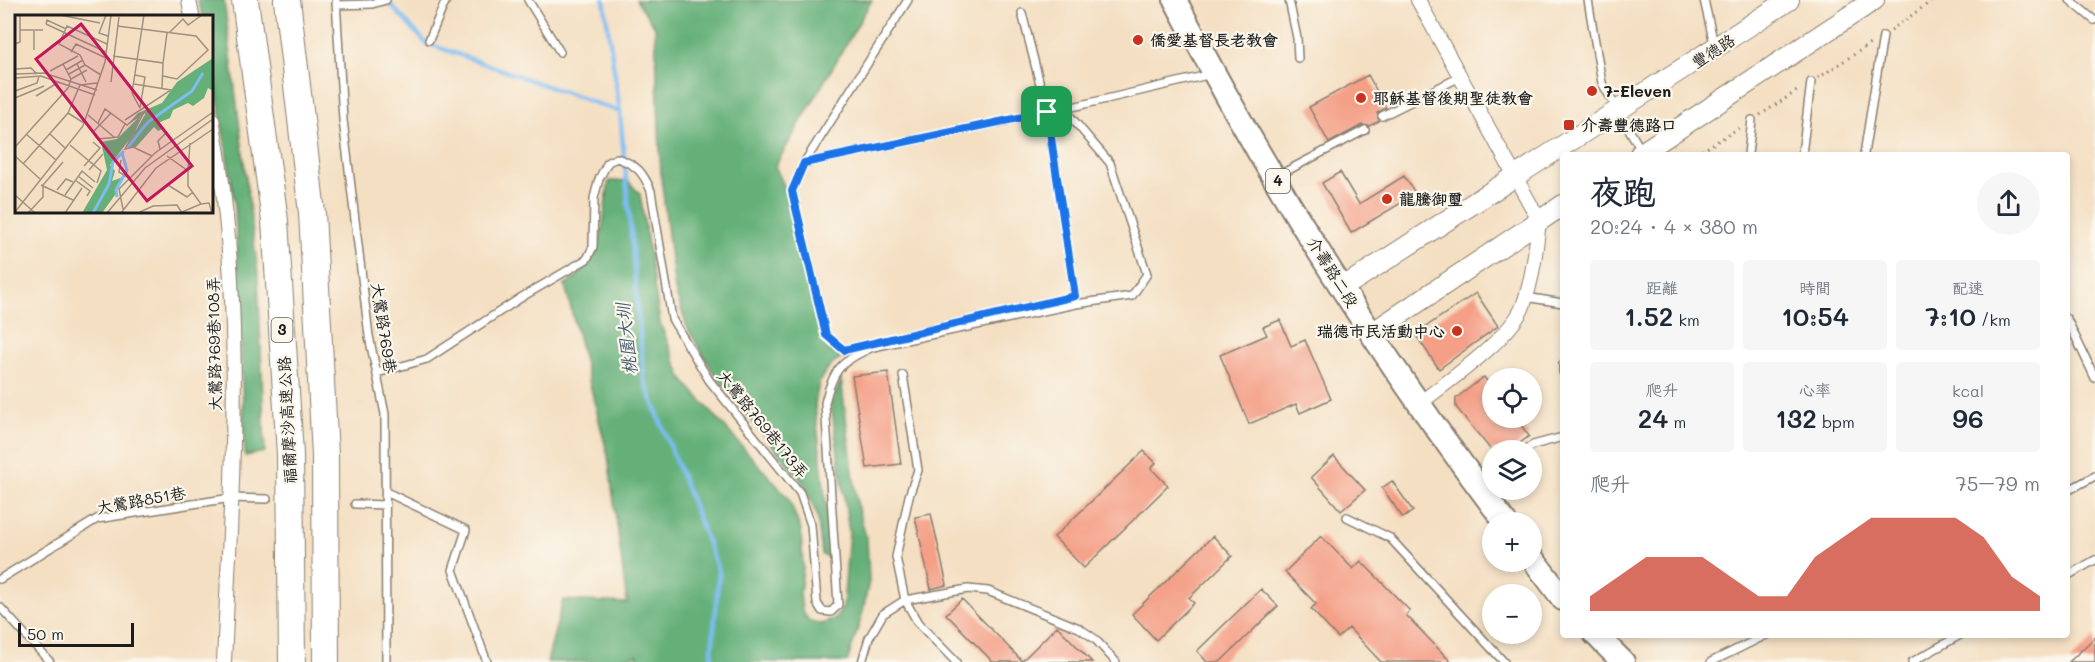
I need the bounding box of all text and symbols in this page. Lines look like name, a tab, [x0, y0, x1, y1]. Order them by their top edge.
inset map	[15, 15, 213, 213]
place label: 僑愛基督長老教會	[1150, 29, 1278, 50]
street label: 豐德路	[1687, 29, 1739, 72]
marker: 僑愛基督長老教會	[1131, 33, 1145, 47]
place label: 7-Eleven	[1604, 80, 1671, 101]
marker: 7-Eleven	[1585, 84, 1599, 98]
pin	[1021, 86, 1072, 137]
place label: 耶穌基督後期聖徒教會	[1373, 87, 1533, 108]
marker: 耶穌基督後期聖徒教會	[1354, 91, 1368, 105]
icon: arrive	[1030, 95, 1063, 128]
place label: 介壽豐德路口	[1581, 114, 1677, 135]
marker: 介壽豐德路口	[1562, 118, 1576, 132]
road number: 4	[1266, 169, 1290, 193]
text: 夜跑	[1590, 169, 1656, 212]
button: share	[1977, 172, 2040, 235]
place label: 龍騰御璽	[1399, 188, 1463, 209]
marker: 龍騰御璽	[1380, 192, 1394, 206]
text: 20:24 · 4 × 380 m	[1590, 213, 1758, 239]
street label: 介壽路二段	[1303, 232, 1364, 311]
street label: 大鶯路769巷108弄	[202, 276, 225, 412]
text: 距離	[1646, 277, 1678, 298]
text: 時間	[1799, 277, 1831, 298]
text: 配速	[1952, 277, 1984, 298]
street label: 大鶯路769巷	[367, 281, 402, 375]
text: 1.52	[1624, 299, 1673, 333]
text: 10:54	[1781, 299, 1849, 333]
text: 7:10	[1925, 299, 1976, 333]
water label: 桃園大圳	[610, 300, 642, 376]
text: km	[1673, 309, 1700, 330]
text: /km	[1976, 309, 2011, 330]
road number: 3	[272, 318, 292, 342]
place label: 瑞德市民活動中心	[1317, 320, 1445, 341]
marker: 瑞德市民活動中心	[1450, 324, 1464, 338]
street label: 福爾摩沙高速公路	[273, 356, 300, 484]
street label: 大鶯路769巷173弄	[713, 365, 814, 482]
map controls	[1482, 368, 1542, 644]
button: locate	[1482, 368, 1542, 428]
text: 爬升	[1646, 379, 1678, 400]
text: 心率	[1799, 379, 1831, 400]
text: kcal	[1952, 380, 1984, 401]
text: 24	[1638, 401, 1668, 435]
text: 132	[1775, 401, 1817, 435]
text: 96	[1952, 401, 1984, 435]
text: m	[1668, 411, 1686, 432]
text: bpm	[1817, 411, 1855, 432]
button: layers	[1482, 440, 1542, 500]
text: 爬升	[1590, 470, 1630, 496]
text: 75–79 m	[1956, 470, 2040, 496]
street label: 大鶯路851巷	[95, 481, 187, 518]
button: +	[1482, 512, 1542, 572]
button: −	[1482, 584, 1542, 644]
scale bar	[18, 620, 134, 648]
text: 50 m	[27, 623, 64, 644]

